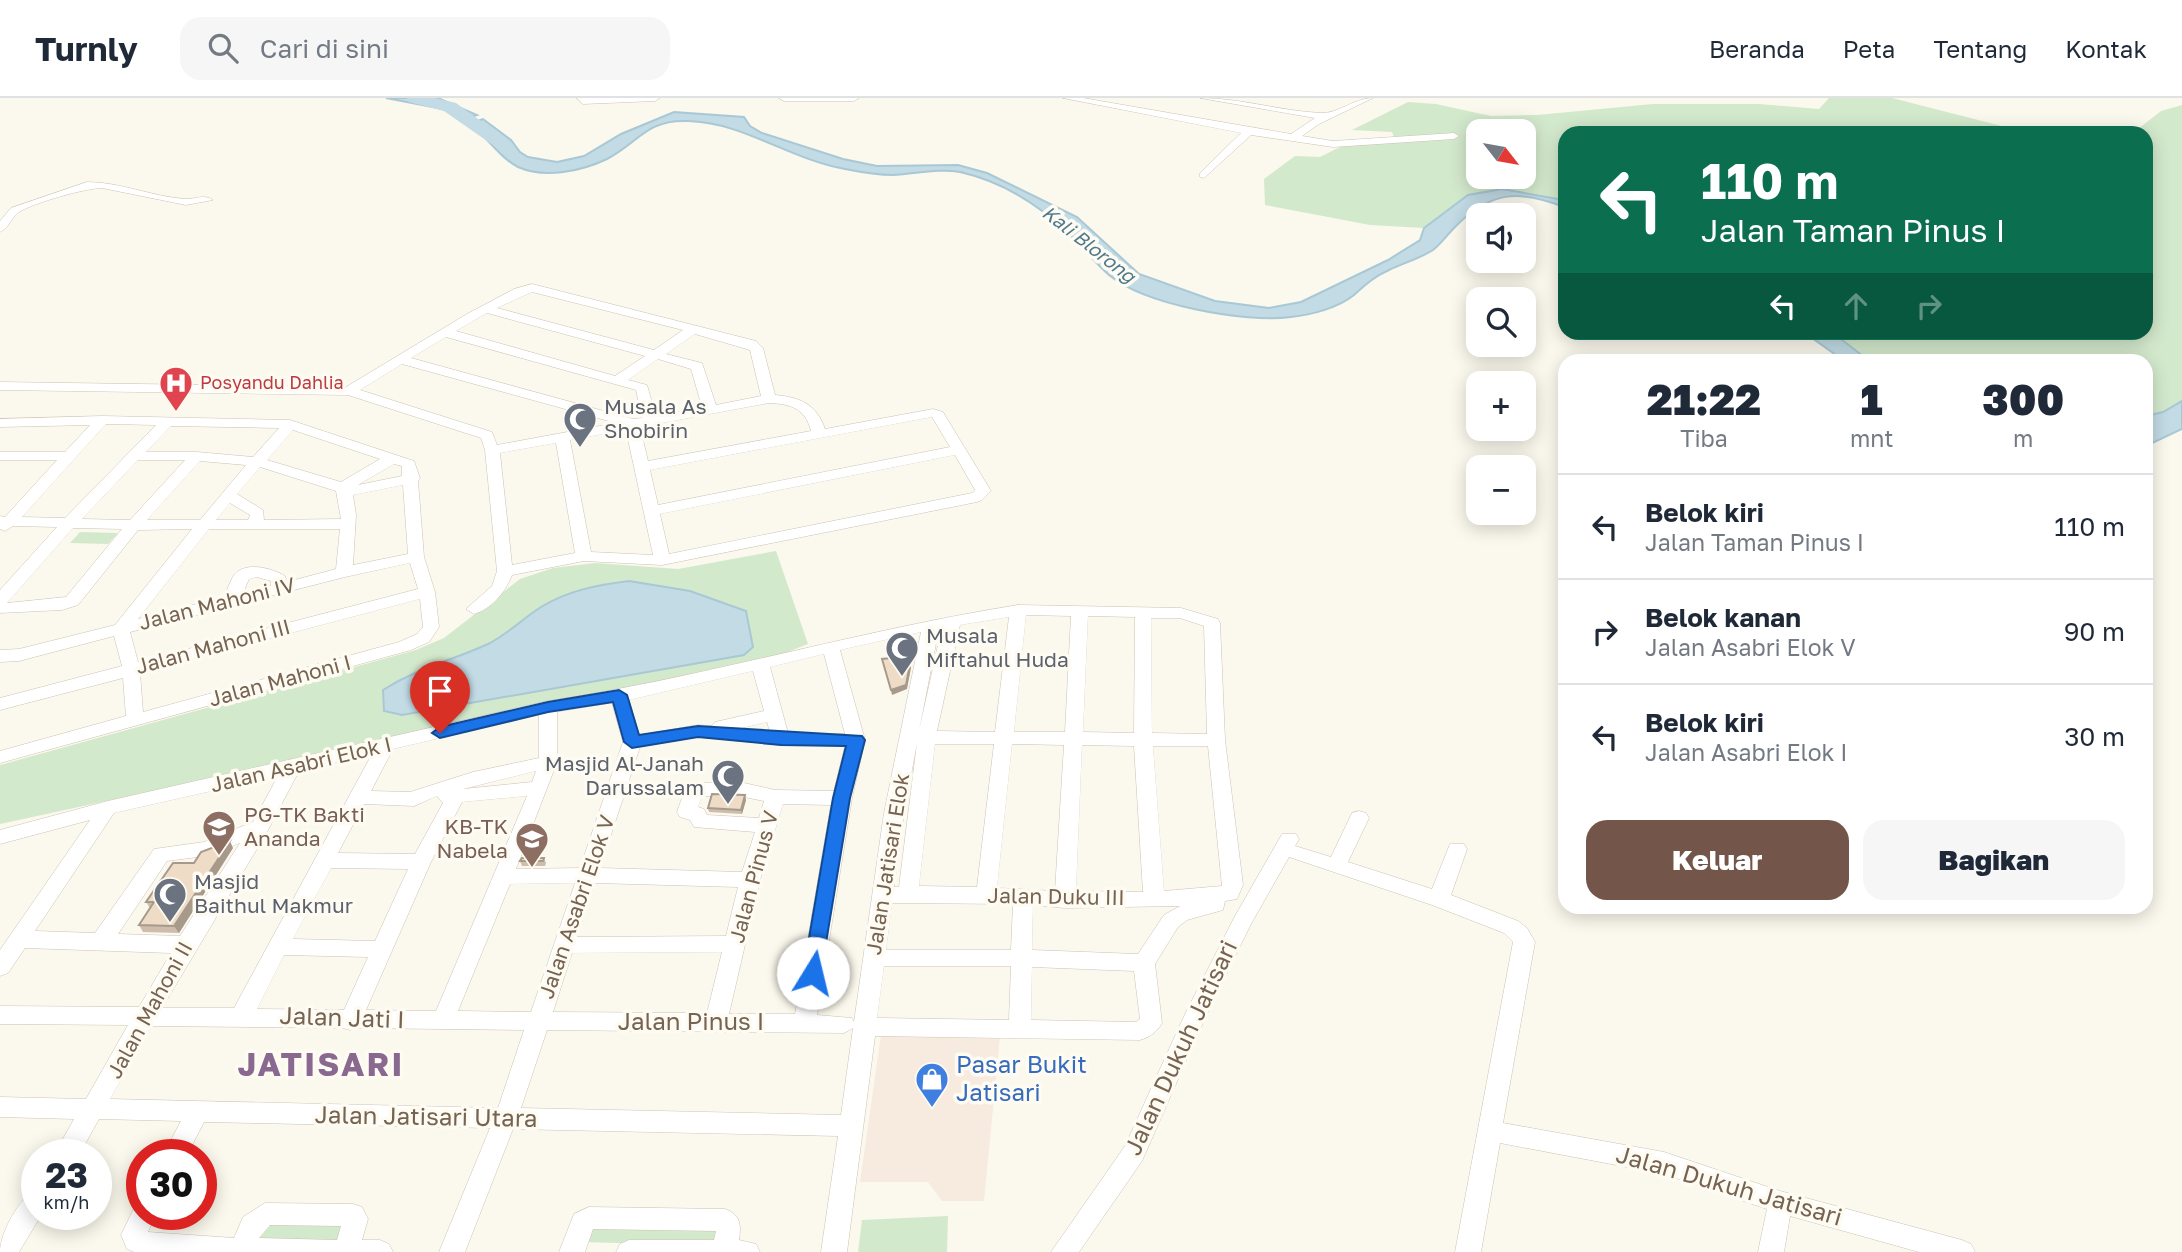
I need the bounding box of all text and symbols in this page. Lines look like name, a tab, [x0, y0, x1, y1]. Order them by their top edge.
search box	[180, 17, 670, 80]
text: Turnly	[35, 29, 138, 68]
icon: search	[204, 29, 242, 67]
text: Cari di sini	[260, 33, 389, 64]
text: Beranda	[1709, 34, 1805, 63]
text: Peta	[1843, 34, 1895, 63]
text: Tentang	[1933, 34, 2027, 63]
text: Kontak	[2065, 34, 2147, 63]
north arrow	[1466, 119, 1536, 189]
map controls	[1466, 119, 1536, 525]
text: 110 m	[1701, 151, 1838, 210]
icon: left	[1586, 154, 1677, 245]
water label: Kali Blorong	[1038, 200, 1141, 288]
button: sound	[1466, 203, 1536, 273]
text: Jalan Taman Pinus I	[1701, 211, 2006, 249]
button: search	[1466, 287, 1536, 357]
icon: left	[1764, 287, 1802, 325]
icon: ahead	[1837, 287, 1875, 325]
icon: right	[1910, 287, 1948, 325]
hospital icon: Posyandu Dahlia	[157, 364, 195, 413]
place label: Posyandu Dahlia	[200, 371, 344, 393]
button: +	[1466, 371, 1536, 441]
text: 21:22	[1647, 374, 1761, 424]
text: 1	[1861, 374, 1883, 424]
text: 300	[1982, 374, 2064, 424]
place label: Musala As Shobirin	[604, 393, 707, 443]
mosque icon: Musala As Shobirin	[561, 400, 599, 449]
text: Tiba	[1680, 424, 1728, 452]
text: mnt	[1850, 424, 1893, 452]
text: m	[2013, 424, 2033, 452]
button: −	[1466, 455, 1536, 525]
text: Belok kiri	[1645, 497, 1764, 528]
icon: left	[1586, 508, 1624, 546]
text: 110 m	[2054, 511, 2125, 542]
text: Jalan Taman Pinus I	[1645, 528, 1864, 556]
street label: Jalan Mahoni IV	[136, 571, 298, 635]
text: Belok kanan	[1645, 602, 1801, 633]
icon: right	[1586, 613, 1624, 651]
street label: Jalan Mahoni III	[133, 614, 293, 680]
text: 90 m	[2064, 616, 2125, 647]
place label: Musala Miftahul Huda	[926, 622, 1069, 672]
mosque icon: Musala Miftahul Huda	[883, 629, 921, 678]
text: Jalan Asabri Elok V	[1645, 633, 1856, 661]
street label: Jalan Mahoni I	[206, 650, 354, 712]
pin	[410, 661, 470, 733]
icon: arrive	[421, 672, 459, 710]
text: Belok kiri	[1645, 707, 1764, 738]
icon: left	[1586, 718, 1624, 756]
text: 30 m	[2064, 721, 2125, 752]
street label: Jalan Asabri Elok I	[208, 731, 394, 797]
text: Jalan Asabri Elok I	[1645, 738, 1847, 766]
place label: Masjid Al-Janah Darussalam	[545, 750, 704, 800]
mosque icon: Masjid Al-Janah Darussalam	[709, 757, 747, 806]
street label: Jalan Jatisari Elok	[860, 771, 914, 956]
place label: PG-TK Bakti Ananda	[244, 801, 365, 851]
school or university icon: PG-TK Bakti Ananda	[200, 808, 238, 857]
street label: Jalan Pinus V	[723, 808, 783, 946]
street label: Jalan Asabri Elok V	[532, 812, 620, 1002]
place label: KB-TK Nabela	[436, 813, 508, 863]
school or university icon: KB-TK Nabela	[513, 820, 551, 869]
button: Keluar	[1586, 820, 1849, 900]
button: Bagikan	[1863, 820, 2125, 900]
place label: Masjid Baithul Makmur	[194, 868, 353, 918]
mosque icon: Masjid Baithul Makmur	[151, 875, 189, 924]
street label: Jalan Duku III	[987, 882, 1125, 910]
street label: Jalan Dukuh Jatisari	[1117, 935, 1242, 1159]
street label: Jalan Mahoni II	[101, 936, 198, 1083]
position arrow	[776, 936, 850, 1010]
street label: Jalan Jati I	[279, 1000, 405, 1033]
street label: Jalan Pinus I	[618, 1006, 764, 1035]
district label: JATISARI	[237, 1044, 405, 1083]
place label: Pasar Bukit Jatisari	[956, 1049, 1087, 1106]
shop icon: Pasar Bukit Jatisari	[913, 1060, 951, 1109]
street label: Jalan Jatisari Utara	[314, 1099, 538, 1132]
street label: Jalan Dukuh Jatisari	[1613, 1138, 1846, 1231]
speed limit sign: 30	[126, 1139, 217, 1230]
text: 23	[45, 1154, 88, 1196]
text: km/h	[44, 1191, 89, 1213]

